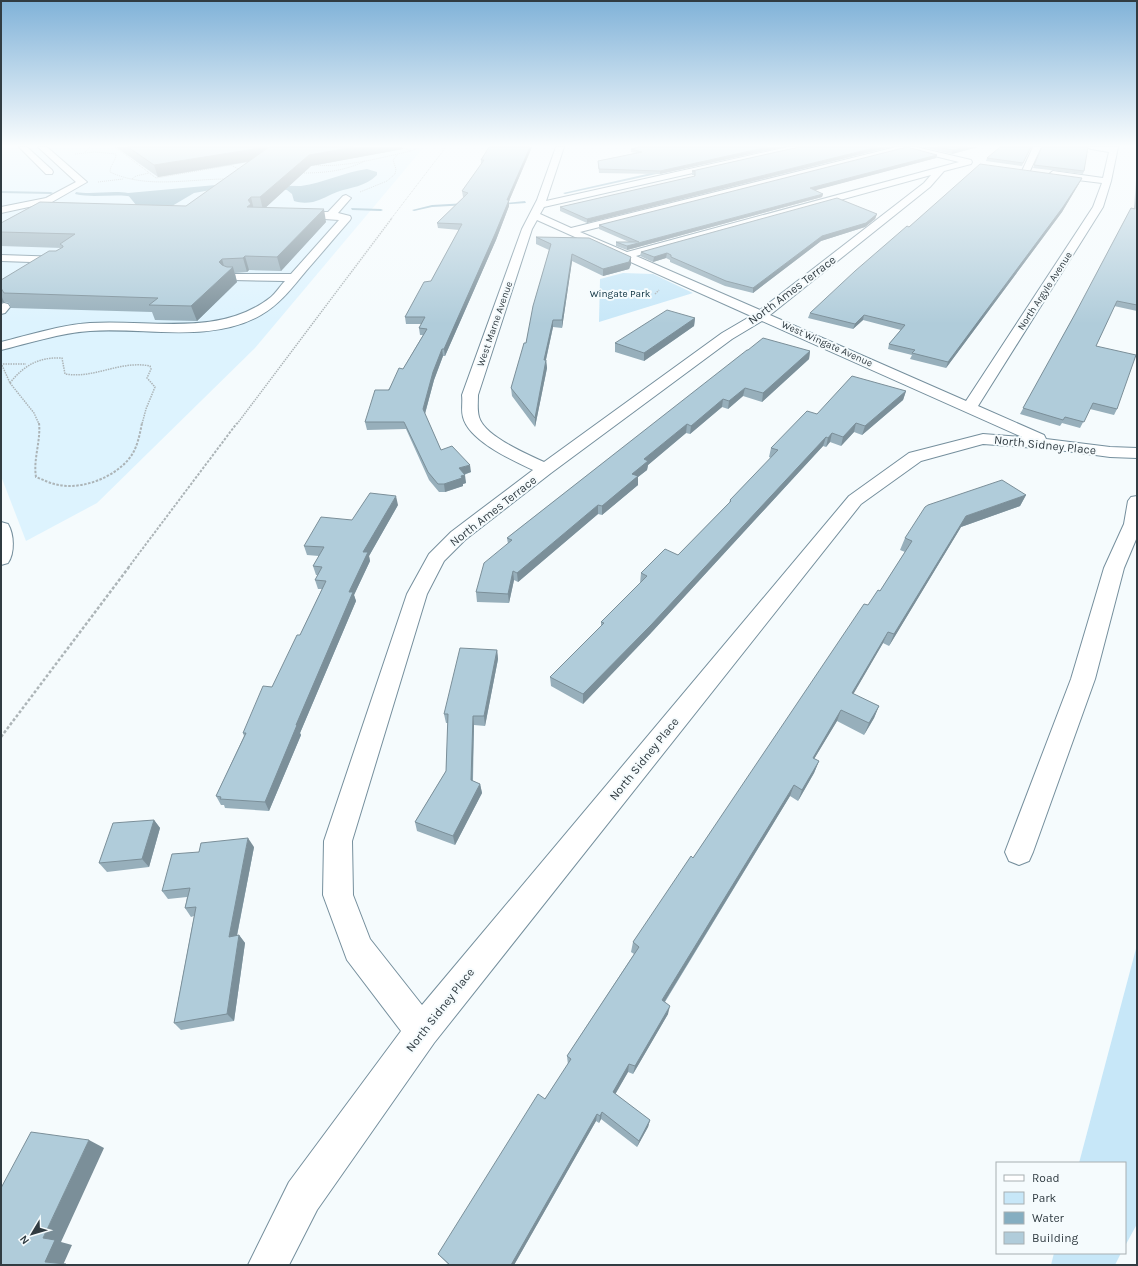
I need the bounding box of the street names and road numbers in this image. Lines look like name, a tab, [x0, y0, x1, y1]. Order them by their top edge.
street label: North Argyle Avenue	[1015, 250, 1075, 332]
street label: North Ames Terrace	[745, 252, 839, 328]
street label: West Marne Avenue	[475, 280, 515, 368]
street label: West Wingate Avenue	[780, 318, 874, 370]
street label: North Sidney Place	[993, 433, 1097, 457]
street label: North Ames Terrace	[447, 473, 539, 549]
street label: North Sidney Place	[606, 715, 682, 803]
street label: North Sidney Place	[403, 965, 477, 1055]

